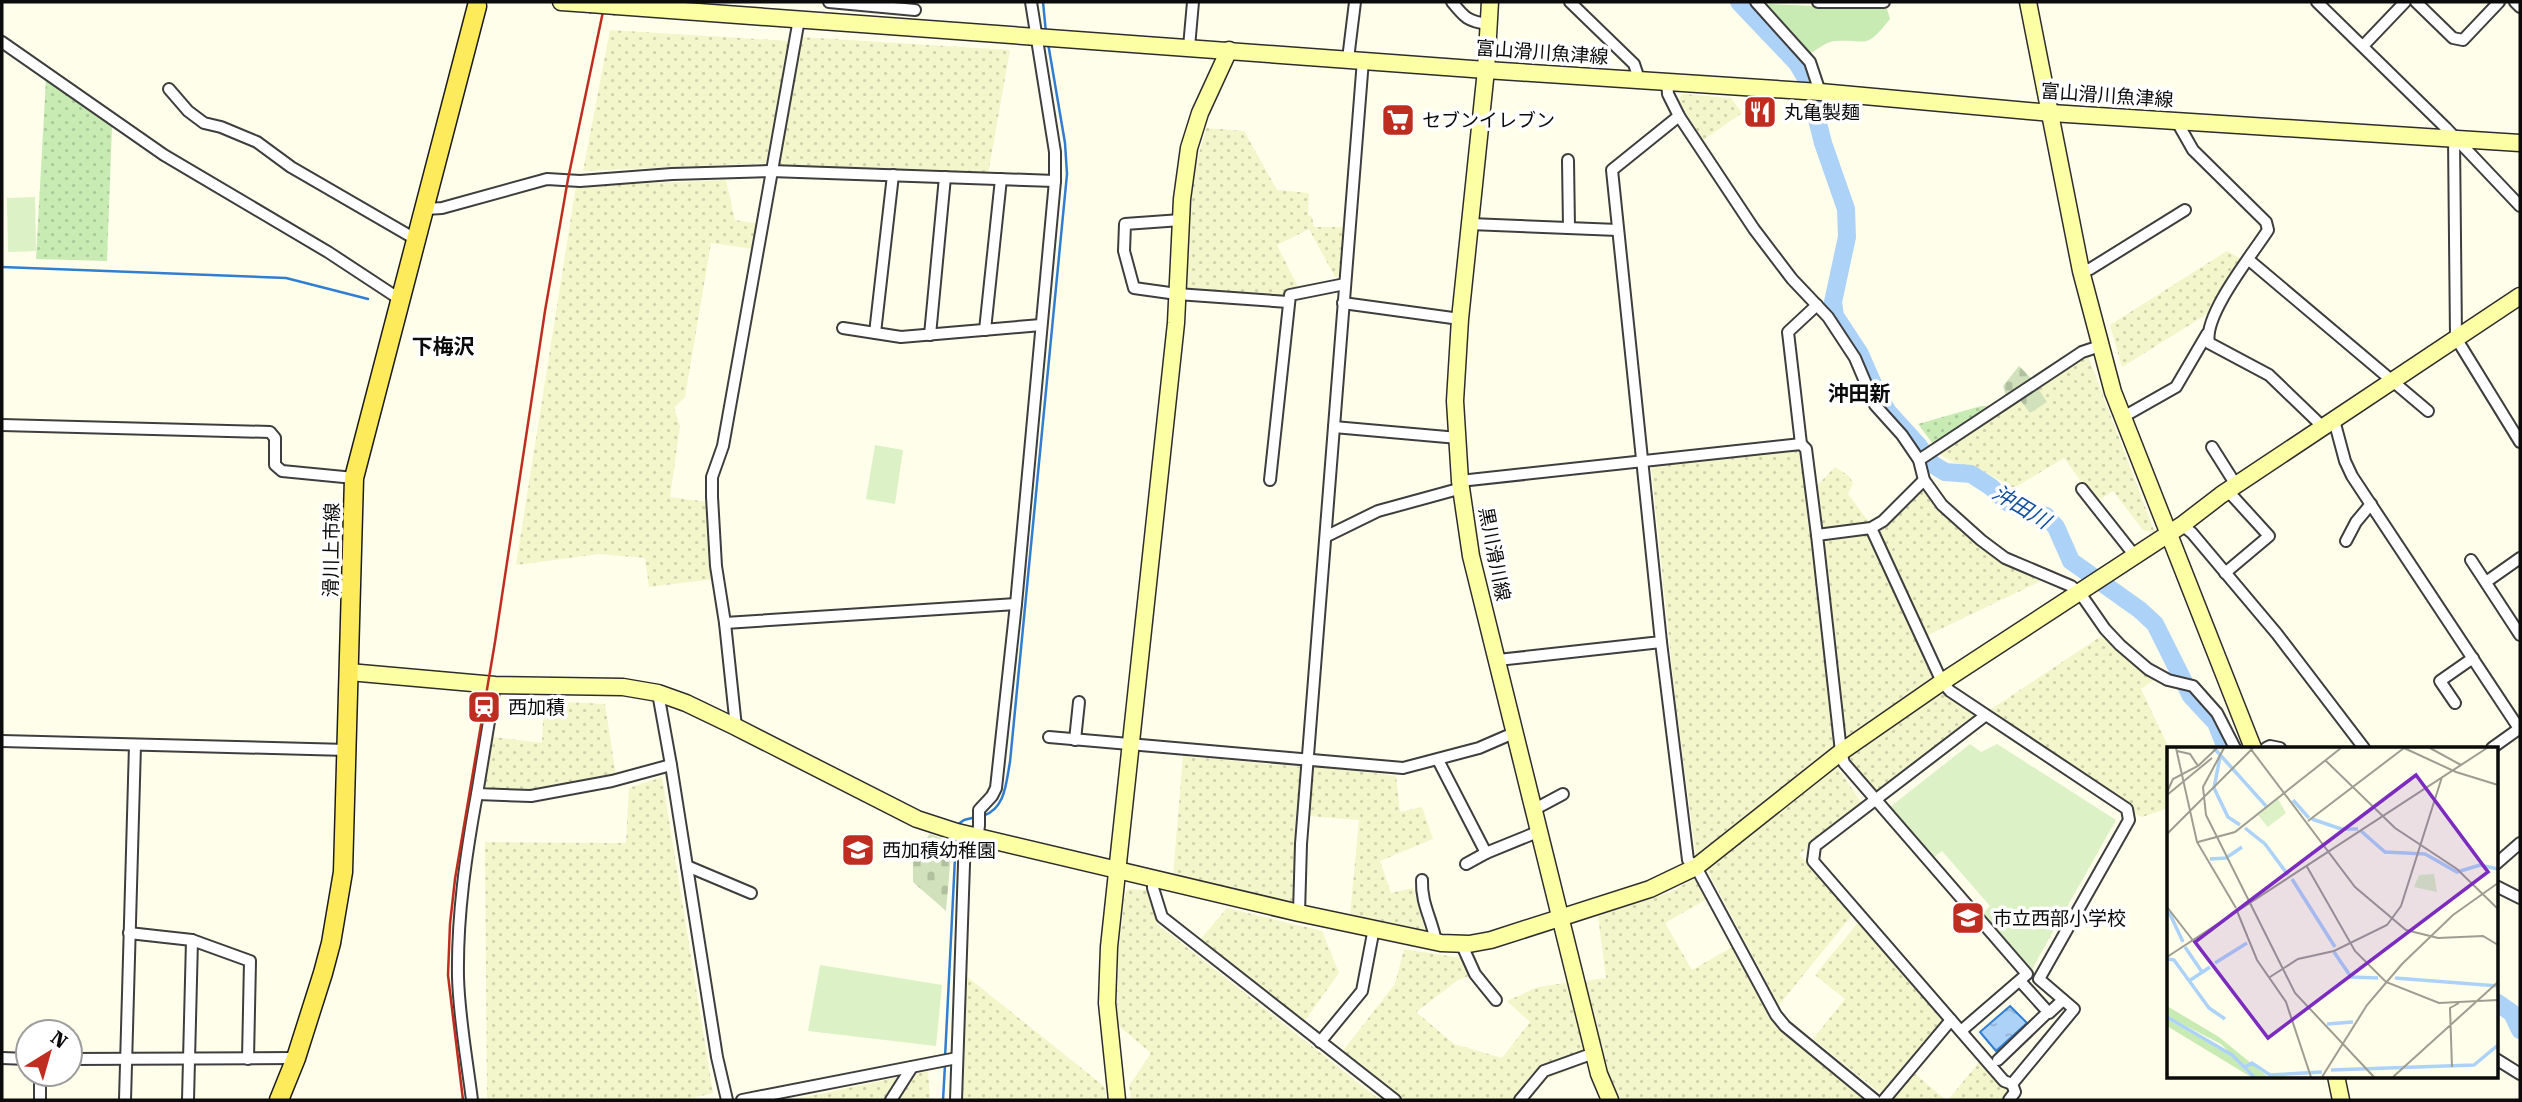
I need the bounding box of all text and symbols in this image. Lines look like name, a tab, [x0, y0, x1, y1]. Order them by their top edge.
street label: 富山滑川魚津線	[1475, 36, 1609, 69]
street label: 富山滑川魚津線	[2040, 79, 2174, 112]
restaurant icon: 丸亀製麺	[1741, 93, 1779, 131]
supermarket icon: セブンイレブン	[1379, 101, 1417, 139]
place label: 丸亀製麺	[1784, 101, 1860, 124]
place label: セブンイレブン	[1422, 109, 1555, 132]
district label: 下梅沢	[412, 335, 475, 359]
district label: 沖田新	[1828, 382, 1891, 406]
water label: 沖田川	[1988, 480, 2056, 535]
street label: 滑川上市線	[319, 502, 344, 598]
street label: 黒川滑川線	[1474, 505, 1515, 603]
station icon: 西加積	[465, 688, 503, 726]
place label: 西加積	[508, 696, 565, 719]
inset map	[2167, 747, 2498, 1078]
school or university icon: 西加積幼稚園	[839, 831, 877, 869]
place label: 西加積幼稚園	[882, 839, 996, 862]
school or university icon: 市立西部小学校	[1949, 899, 1987, 937]
place label: 市立西部小学校	[1993, 907, 2126, 930]
north arrow	[14, 1018, 84, 1088]
text: N	[46, 1026, 72, 1054]

